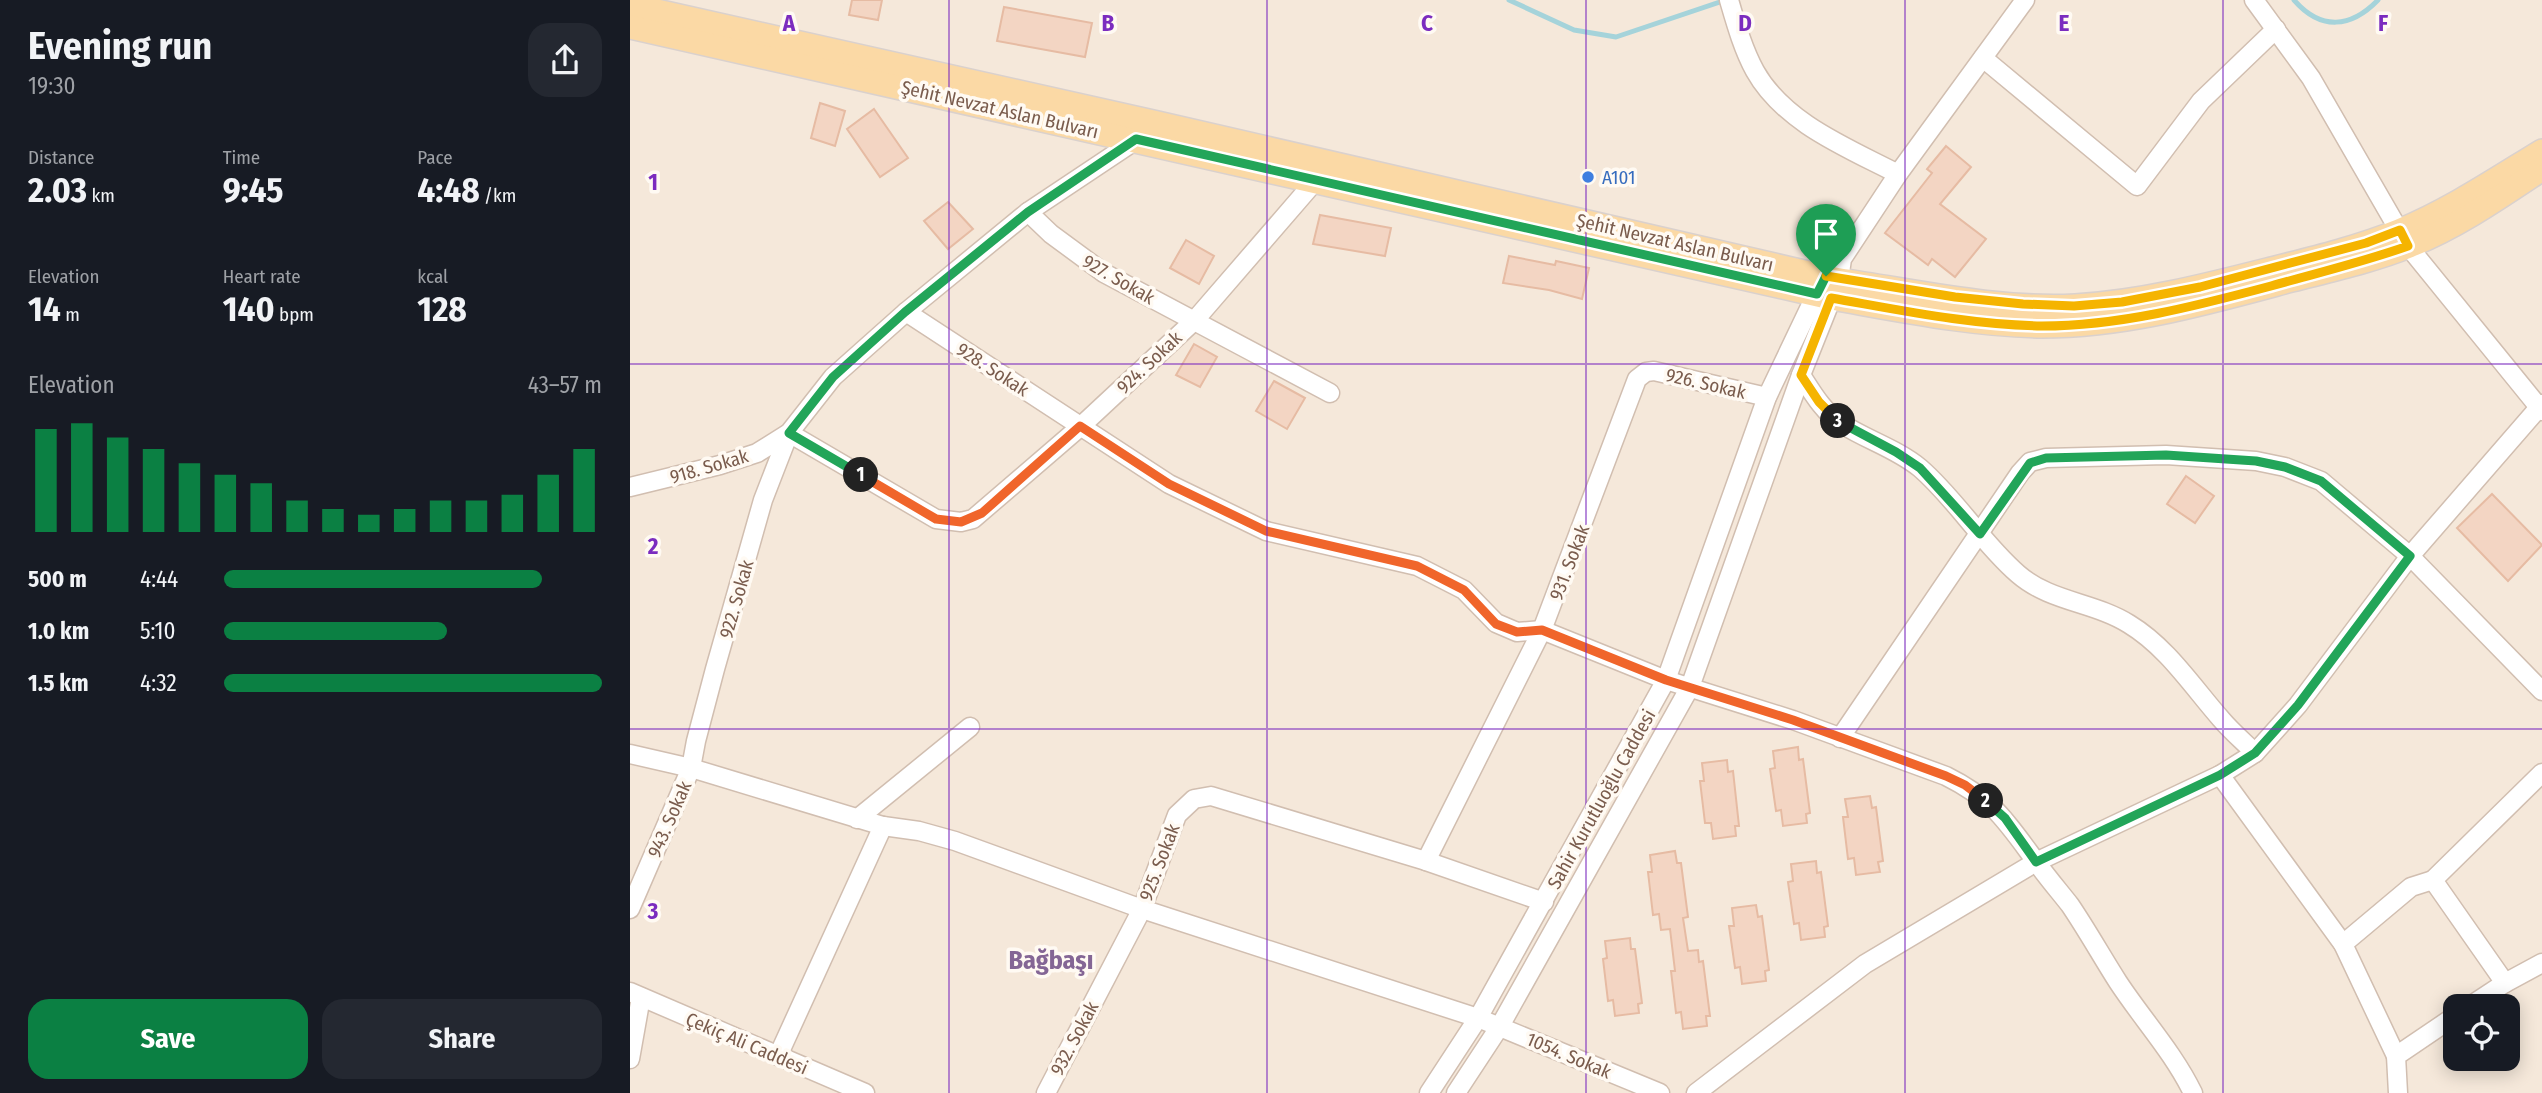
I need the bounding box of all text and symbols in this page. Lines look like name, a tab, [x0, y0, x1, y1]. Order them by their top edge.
text: A	[782, 9, 796, 37]
text: B	[1102, 9, 1115, 37]
text: C	[1421, 9, 1433, 37]
text: D	[1738, 9, 1752, 37]
text: E	[2059, 9, 2070, 37]
text: F	[2378, 9, 2388, 37]
text: Evening run	[28, 23, 212, 69]
button: share	[528, 23, 602, 97]
text: 19:30	[28, 72, 76, 100]
street label: Şehit Nevzat Aslan Bulvarı	[899, 76, 1101, 143]
text: Distance	[28, 146, 95, 169]
text: Time	[223, 146, 260, 169]
text: Pace	[417, 146, 453, 169]
place label: A101	[1602, 166, 1635, 189]
text: 1	[648, 168, 658, 196]
text: 2.03	[28, 169, 87, 211]
text: 9:45	[223, 169, 283, 211]
text: 4:48	[417, 169, 480, 211]
marker: A101	[1580, 169, 1596, 185]
text: km	[87, 184, 115, 207]
text: /km	[480, 184, 516, 207]
pin	[1796, 204, 1856, 276]
street label: Şehit Nevzat Aslan Bulvarı	[1574, 209, 1776, 276]
icon: arrive	[1807, 215, 1845, 253]
street label: 927. Sokak	[1079, 250, 1159, 309]
text: Elevation	[28, 265, 100, 288]
text: Heart rate	[223, 265, 301, 288]
text: kcal	[417, 265, 448, 288]
text: 14	[28, 288, 61, 330]
text: 140	[223, 288, 275, 330]
text: 128	[417, 288, 467, 330]
text: m	[61, 303, 80, 326]
text: bpm	[275, 303, 314, 326]
street label: 924. Sokak	[1112, 326, 1187, 398]
street label: 928. Sokak	[952, 338, 1033, 401]
street label: 926. Sokak	[1664, 363, 1748, 404]
text: Elevation	[28, 371, 115, 399]
text: 43–57 m	[528, 371, 602, 399]
pin: 3	[1820, 404, 1856, 438]
text: 3	[1833, 409, 1842, 432]
street label: 918. Sokak	[667, 444, 751, 489]
pin: 1	[844, 458, 878, 492]
text: 1	[856, 463, 865, 486]
street label: 931. Sokak	[1545, 521, 1594, 603]
text: 2	[647, 532, 659, 560]
street label: 922. Sokak	[714, 557, 759, 641]
text: 500 m	[28, 565, 87, 593]
text: 4:44	[140, 565, 178, 593]
text: 1.0 km	[28, 617, 89, 645]
text: 5:10	[140, 617, 175, 645]
text: 1.5 km	[28, 669, 89, 697]
text: 4:32	[140, 669, 177, 697]
street label: Sahir Kurutluoğlu Caddesi	[1542, 705, 1660, 893]
street label: 943. Sokak	[642, 777, 697, 861]
pin: 2	[1968, 784, 2004, 818]
text: 2	[1981, 789, 1990, 812]
street label: 925. Sokak	[1134, 820, 1185, 904]
text: 3	[647, 897, 659, 925]
district label: Bağbaşı	[1009, 945, 1093, 976]
map controls	[2443, 994, 2520, 1071]
button: locate	[2443, 994, 2520, 1071]
street label: 932. Sokak	[1045, 997, 1104, 1079]
button: Save	[28, 999, 308, 1079]
button: Share	[322, 999, 602, 1079]
street label: Çekiç Ali Caddesi	[682, 1007, 811, 1080]
street label: 1054. Sokak	[1523, 1027, 1615, 1084]

